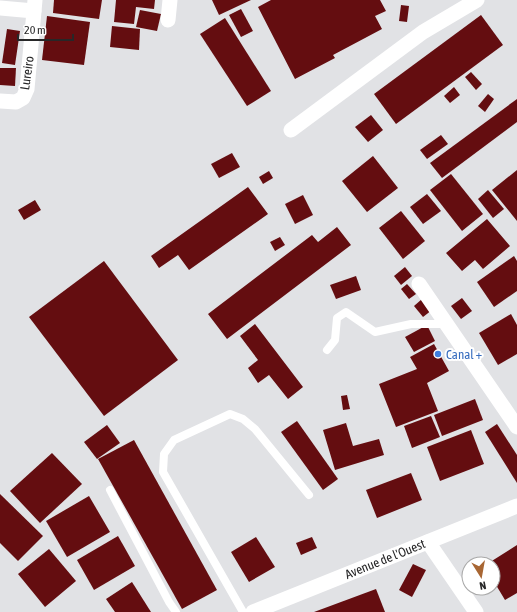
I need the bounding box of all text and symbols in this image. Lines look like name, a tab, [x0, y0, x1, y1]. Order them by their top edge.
scale bar	[18, 16, 73, 42]
text: 20 m	[24, 23, 46, 37]
street label: Lureiro	[17, 55, 37, 91]
place label: Canal +	[446, 347, 482, 362]
marker: Canal +	[433, 349, 443, 359]
street label: Avenue de l'Ouest	[343, 536, 428, 582]
north arrow	[461, 556, 501, 596]
text: N	[479, 579, 487, 592]

